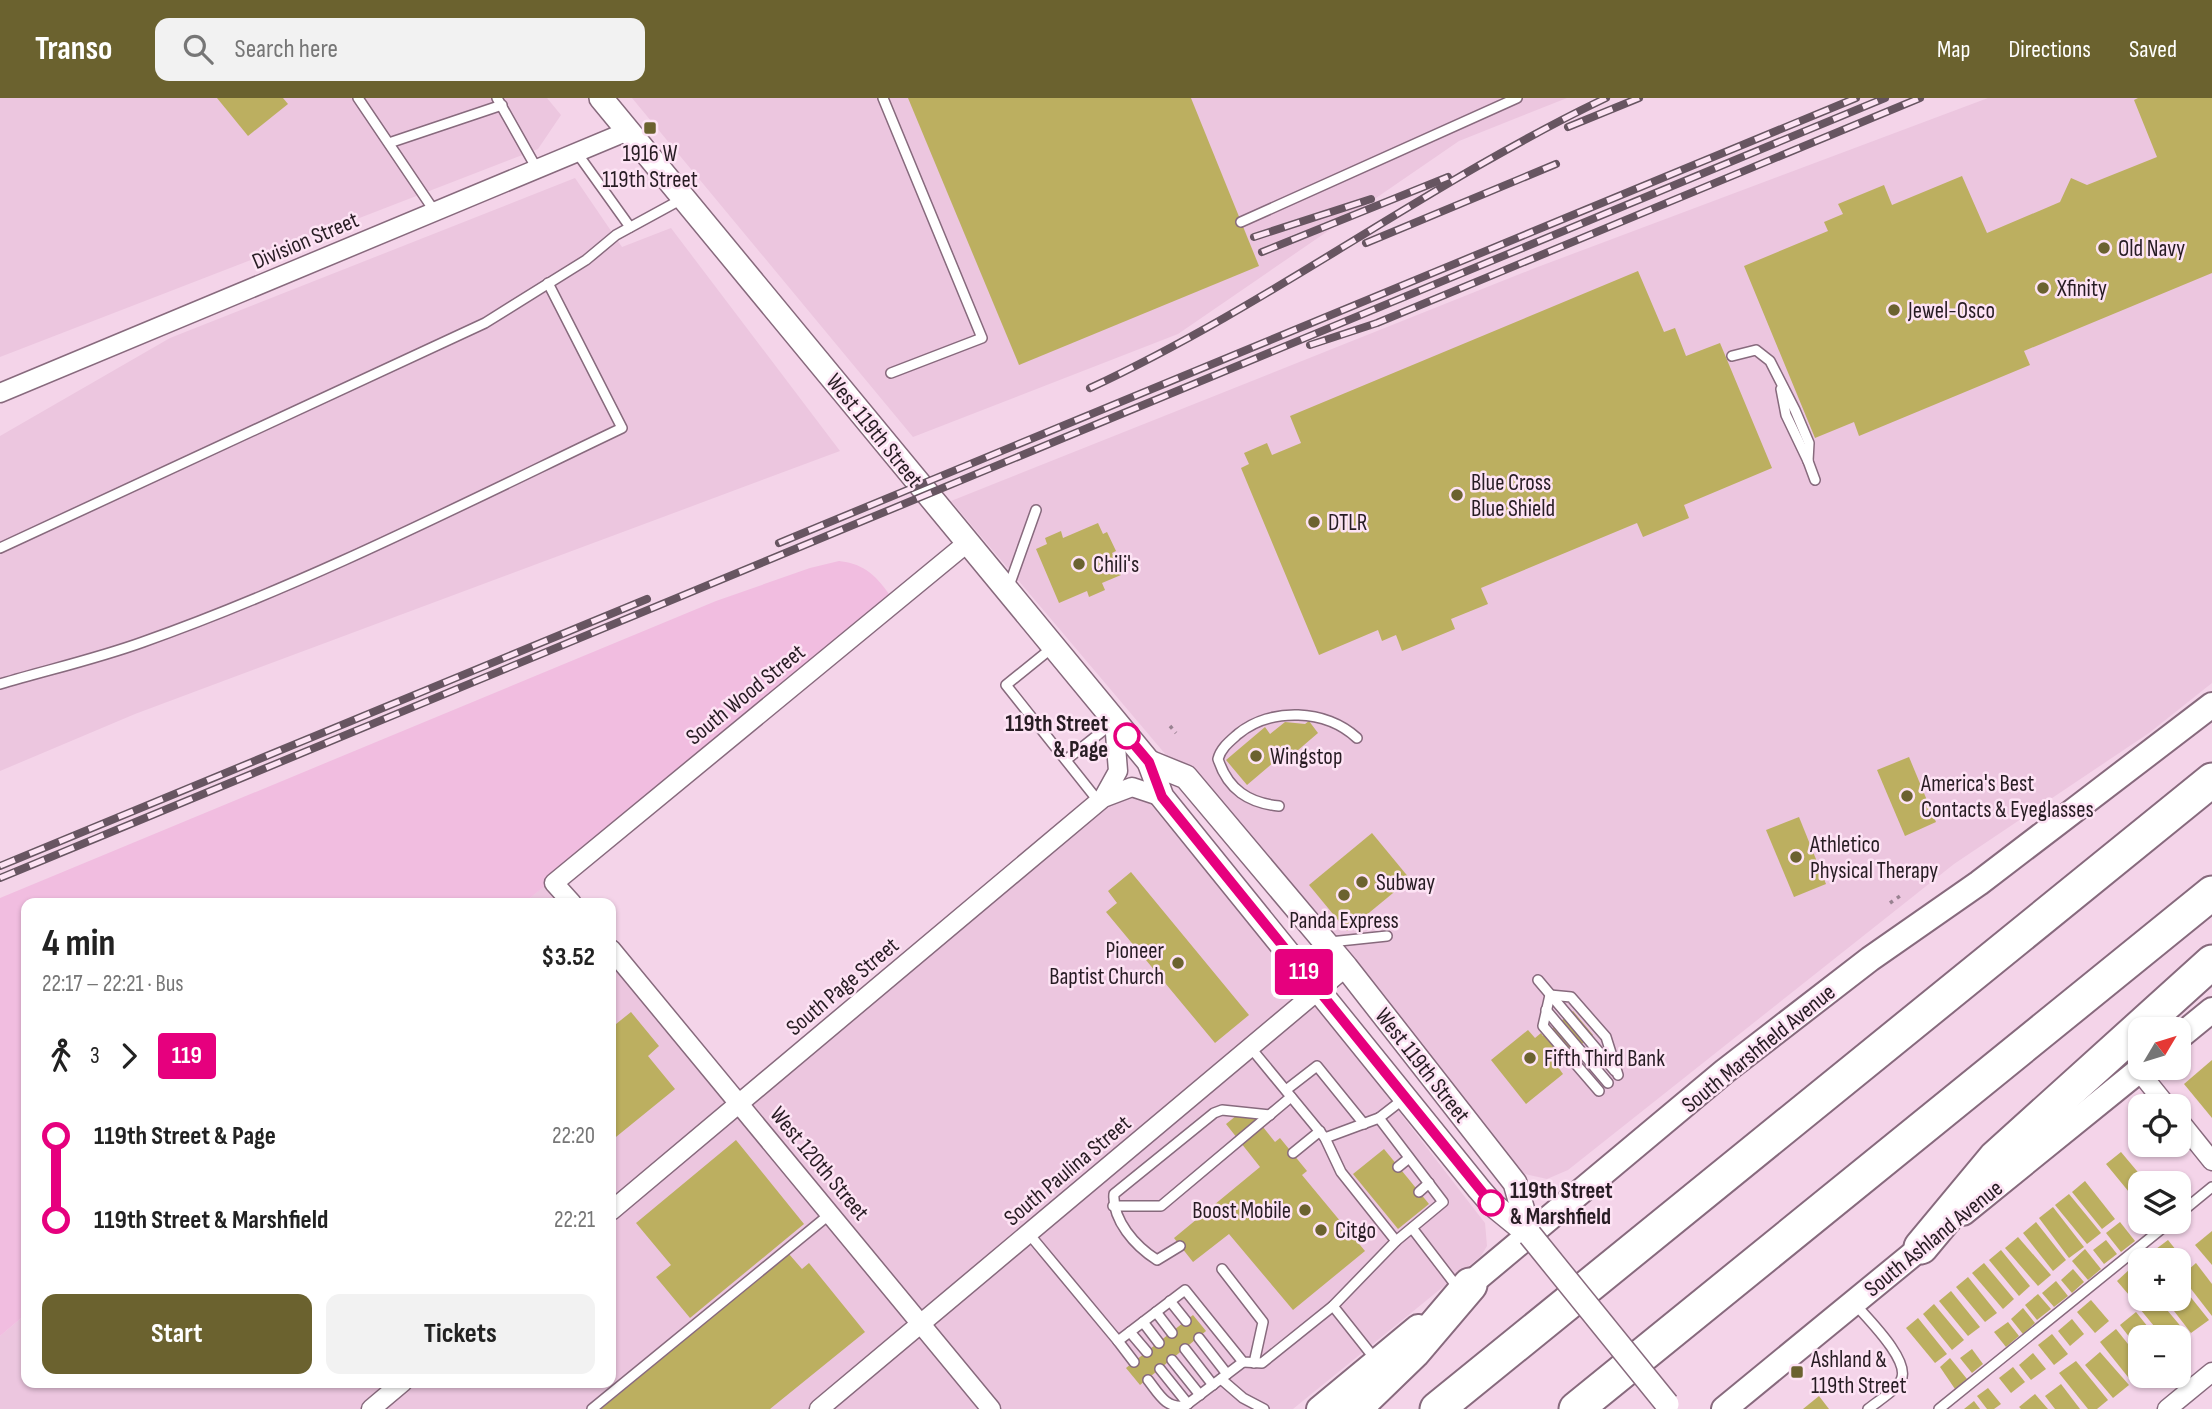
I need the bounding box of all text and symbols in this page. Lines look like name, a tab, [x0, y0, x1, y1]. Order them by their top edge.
search box	[155, 18, 645, 81]
text: Transo	[35, 29, 113, 69]
icon: search	[179, 30, 217, 68]
text: Search here	[235, 34, 338, 65]
text: Map	[1937, 35, 1970, 64]
text: Directions	[2008, 35, 2091, 64]
text: Saved	[2129, 35, 2177, 64]
marker: 1916 W 119th Street	[642, 120, 658, 136]
place label: 1916 W 119th Street	[602, 140, 698, 194]
street label: Division Street	[248, 206, 363, 276]
place label: Old Navy	[2118, 235, 2185, 263]
marker: Old Navy	[2096, 240, 2112, 256]
place label: Xfinity	[2056, 275, 2107, 303]
marker: Xfinity	[2035, 280, 2051, 296]
place label: Jewel-Osco	[1907, 297, 1995, 325]
marker: Jewel-Osco	[1886, 302, 1902, 318]
street label: West 119th Street	[820, 368, 929, 493]
place label: Blue Cross Blue Shield	[1471, 469, 1555, 523]
marker: Blue Cross Blue Shield	[1449, 487, 1465, 503]
place label: DTLR	[1328, 509, 1368, 537]
marker: DTLR	[1306, 514, 1322, 530]
place label: Chili's	[1093, 551, 1139, 579]
marker: Chili's	[1071, 556, 1087, 572]
street label: South Wood Street	[680, 638, 811, 751]
place label: 119th Street & Page	[1005, 710, 1108, 764]
marker: 119th Street & Page	[1114, 723, 1140, 749]
place label: Wingstop	[1270, 743, 1342, 771]
marker: Wingstop	[1248, 748, 1264, 764]
place label: America's Best Contacts & Eyeglasses	[1920, 770, 2094, 824]
marker: America's Best Contacts & Eyeglasses	[1899, 788, 1915, 804]
place label: Athletico Physical Therapy	[1809, 831, 1938, 885]
marker: Athletico Physical Therapy	[1788, 849, 1804, 865]
place label: Subway	[1376, 869, 1435, 897]
marker: Subway	[1354, 874, 1370, 890]
marker: Panda Express	[1336, 887, 1352, 903]
place label: Panda Express	[1289, 907, 1399, 935]
text: 4 min	[42, 921, 115, 966]
street label: South Page Street	[781, 932, 905, 1042]
place label: Pioneer Baptist Church	[1049, 937, 1164, 991]
text: $3.52	[541, 942, 595, 973]
line badge: 119	[1264, 949, 1344, 995]
marker: Pioneer Baptist Church	[1170, 955, 1186, 971]
text: 119	[1289, 957, 1319, 986]
text: 22:17 – 22:21 · Bus	[42, 970, 184, 998]
street label: South Marshfield Avenue	[1676, 978, 1841, 1119]
street label: West 119th Street	[1369, 1003, 1476, 1129]
north arrow	[2128, 1017, 2191, 1080]
map controls	[2128, 1017, 2191, 1388]
icon: walk	[42, 1037, 80, 1075]
icon: forward	[110, 1037, 148, 1075]
text: 119	[172, 1041, 202, 1070]
text: 3	[90, 1042, 100, 1070]
place label: Fifth Third Bank	[1544, 1045, 1665, 1073]
marker: Fifth Third Bank	[1522, 1050, 1538, 1066]
button: locate	[2128, 1094, 2191, 1157]
street label: West 120th Street	[764, 1101, 875, 1226]
street label: South Paulina Street	[998, 1109, 1137, 1232]
text: 119th Street & Page	[94, 1121, 276, 1152]
text: 22:20	[552, 1122, 595, 1150]
button: layers	[2128, 1171, 2191, 1234]
street label: South Ashland Avenue	[1859, 1174, 2008, 1303]
place label: 119th Street & Marshfield	[1510, 1177, 1613, 1231]
marker: 119th Street & Marshfield	[1478, 1190, 1504, 1216]
place label: Boost Mobile	[1192, 1197, 1291, 1225]
marker: Boost Mobile	[1297, 1202, 1313, 1218]
text: 119th Street & Marshfield	[94, 1205, 328, 1236]
text: 22:21	[554, 1206, 595, 1234]
place label: Citgo	[1335, 1217, 1376, 1245]
marker: Citgo	[1313, 1222, 1329, 1238]
button: +	[2128, 1248, 2191, 1311]
button: Start	[42, 1294, 312, 1374]
button: Tickets	[326, 1294, 595, 1374]
button: −	[2128, 1325, 2191, 1388]
place label: Ashland & 119th Street	[1810, 1346, 1907, 1400]
marker: Ashland & 119th Street	[1789, 1364, 1805, 1380]

